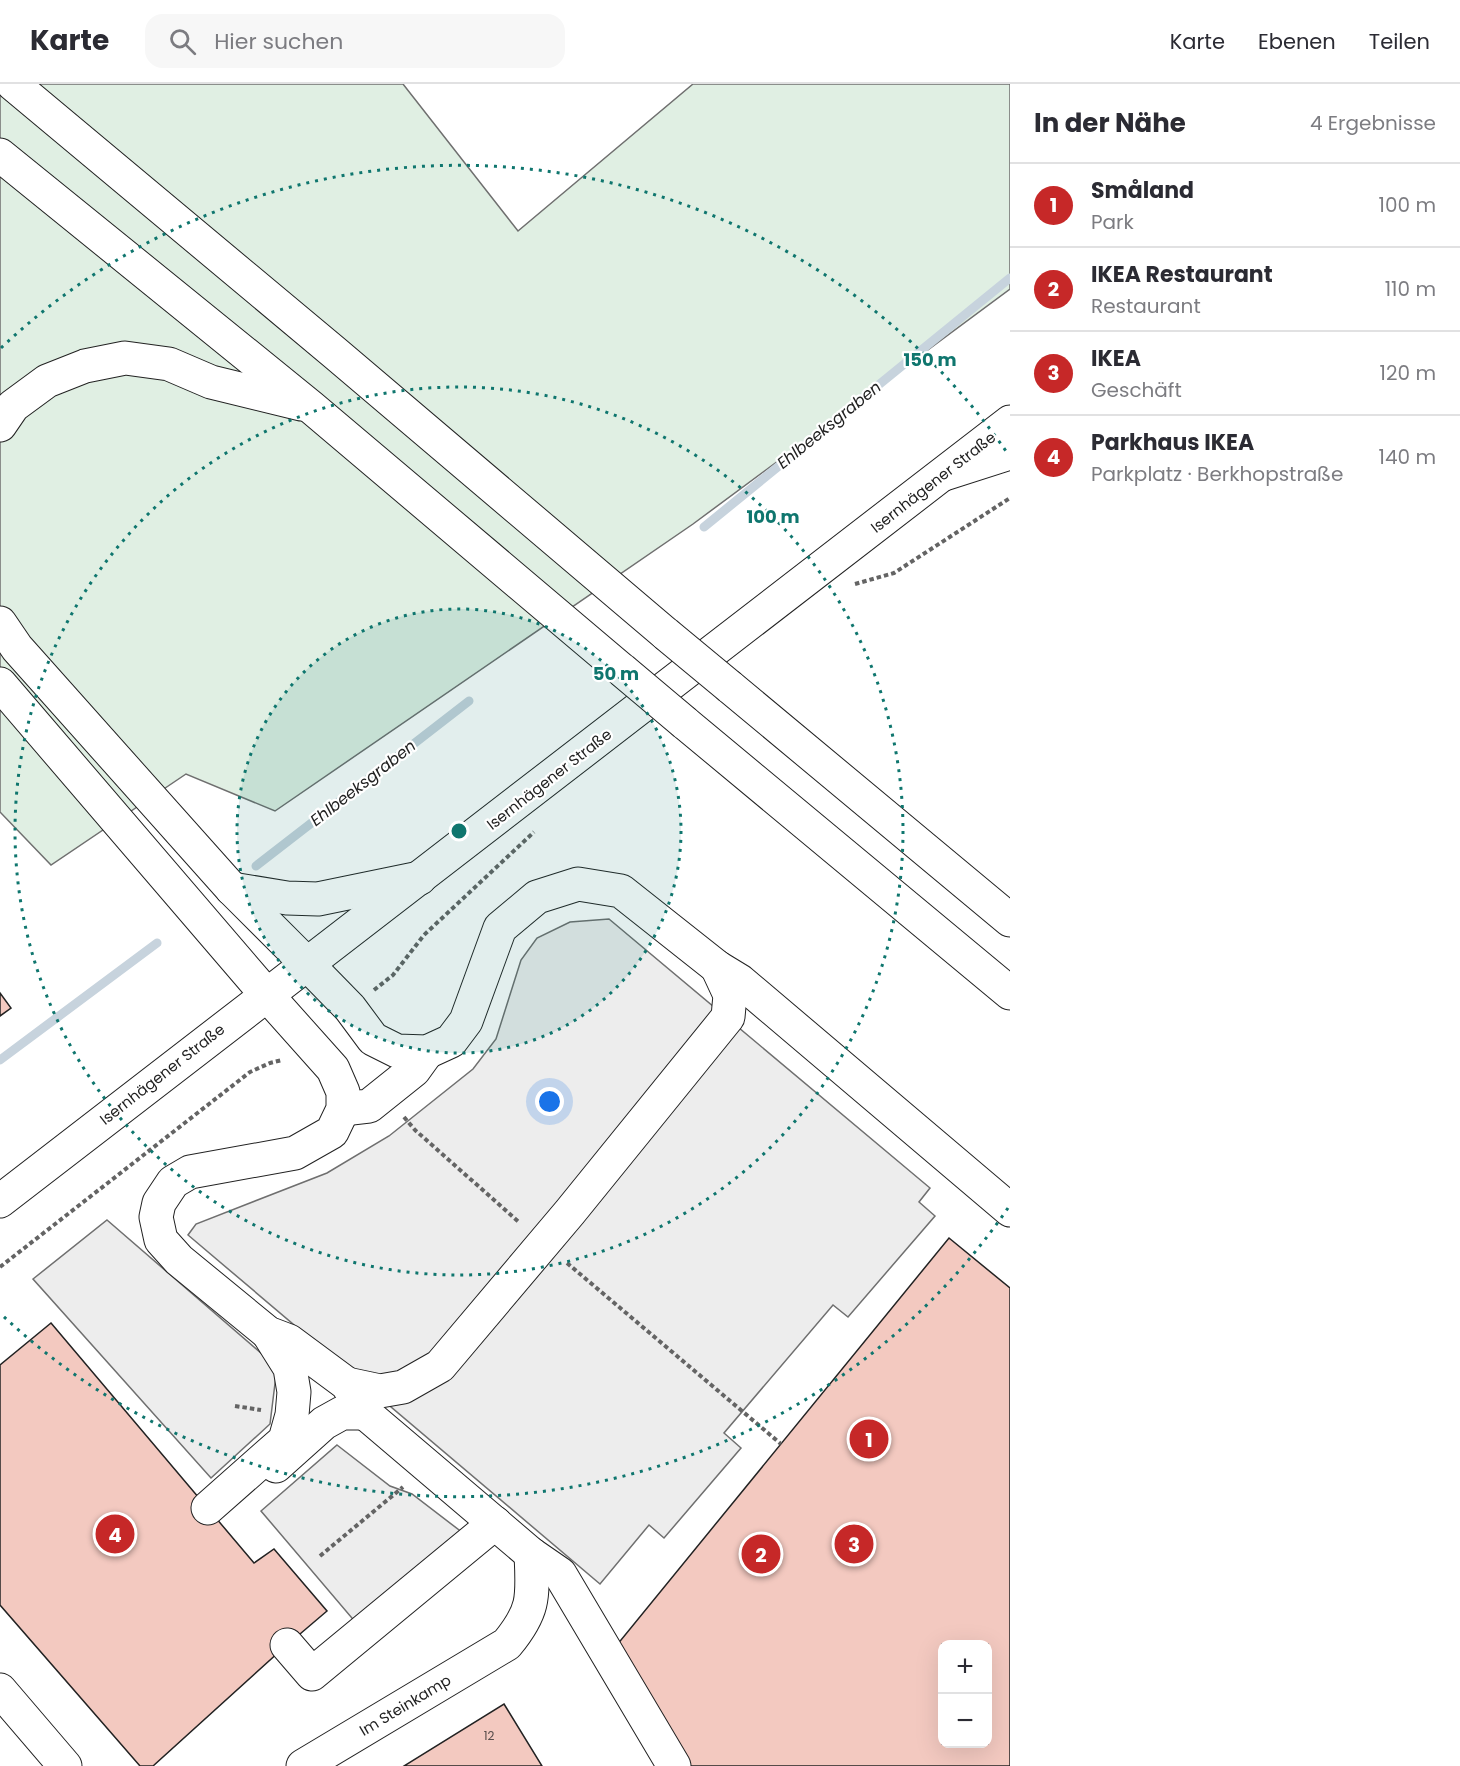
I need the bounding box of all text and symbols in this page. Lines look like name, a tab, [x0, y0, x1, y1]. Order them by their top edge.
search box	[145, 14, 565, 68]
text: Karte	[30, 21, 109, 60]
icon: search	[166, 25, 199, 58]
text: Hier suchen	[214, 26, 343, 57]
text: Karte	[1170, 27, 1225, 56]
text: Ebenen	[1258, 27, 1336, 56]
text: Teilen	[1369, 27, 1430, 56]
text: In der Nähe	[1034, 105, 1186, 141]
text: 4 Ergebnisse	[1310, 109, 1436, 137]
text: Småland	[1091, 175, 1194, 206]
text: 1	[1050, 191, 1057, 219]
text: 100 m	[1379, 191, 1436, 219]
text: Park	[1091, 208, 1134, 236]
text: IKEA Restaurant	[1091, 259, 1273, 290]
text: 2	[1048, 275, 1059, 303]
text: 110 m	[1385, 275, 1436, 303]
text: Restaurant	[1091, 292, 1201, 320]
text: IKEA	[1091, 343, 1141, 374]
text: 150 m	[903, 347, 957, 372]
text: 3	[1047, 359, 1060, 387]
text: 120 m	[1380, 359, 1436, 387]
water label: Ehlbeeksgraben	[772, 376, 886, 474]
text: Geschäft	[1091, 376, 1182, 404]
street label: Isernhägener Straße	[866, 427, 1000, 537]
text: Parkhaus IKEA	[1091, 427, 1254, 458]
text: 4	[1047, 443, 1060, 471]
text: 140 m	[1379, 443, 1436, 471]
text: Parkplatz · Berkhopstraße	[1091, 460, 1343, 488]
text: 100 m	[746, 504, 800, 529]
text: 50 m	[593, 661, 639, 686]
street label: Isernhägener Straße	[482, 724, 616, 834]
water label: Ehlbeeksgraben	[305, 734, 421, 832]
centre of rings	[449, 821, 469, 841]
street label: Isernhägener Straße	[95, 1019, 229, 1129]
your location	[535, 1087, 564, 1116]
pin: 1	[850, 1416, 888, 1462]
pin: 4	[96, 1512, 134, 1556]
pin: 3	[834, 1522, 874, 1566]
pin: 2	[742, 1532, 780, 1576]
map controls	[938, 1640, 992, 1748]
button: +	[938, 1640, 992, 1694]
street label: Im Steinkamp	[355, 1669, 455, 1741]
button: −	[938, 1694, 992, 1748]
house number: 12	[484, 1727, 494, 1744]

